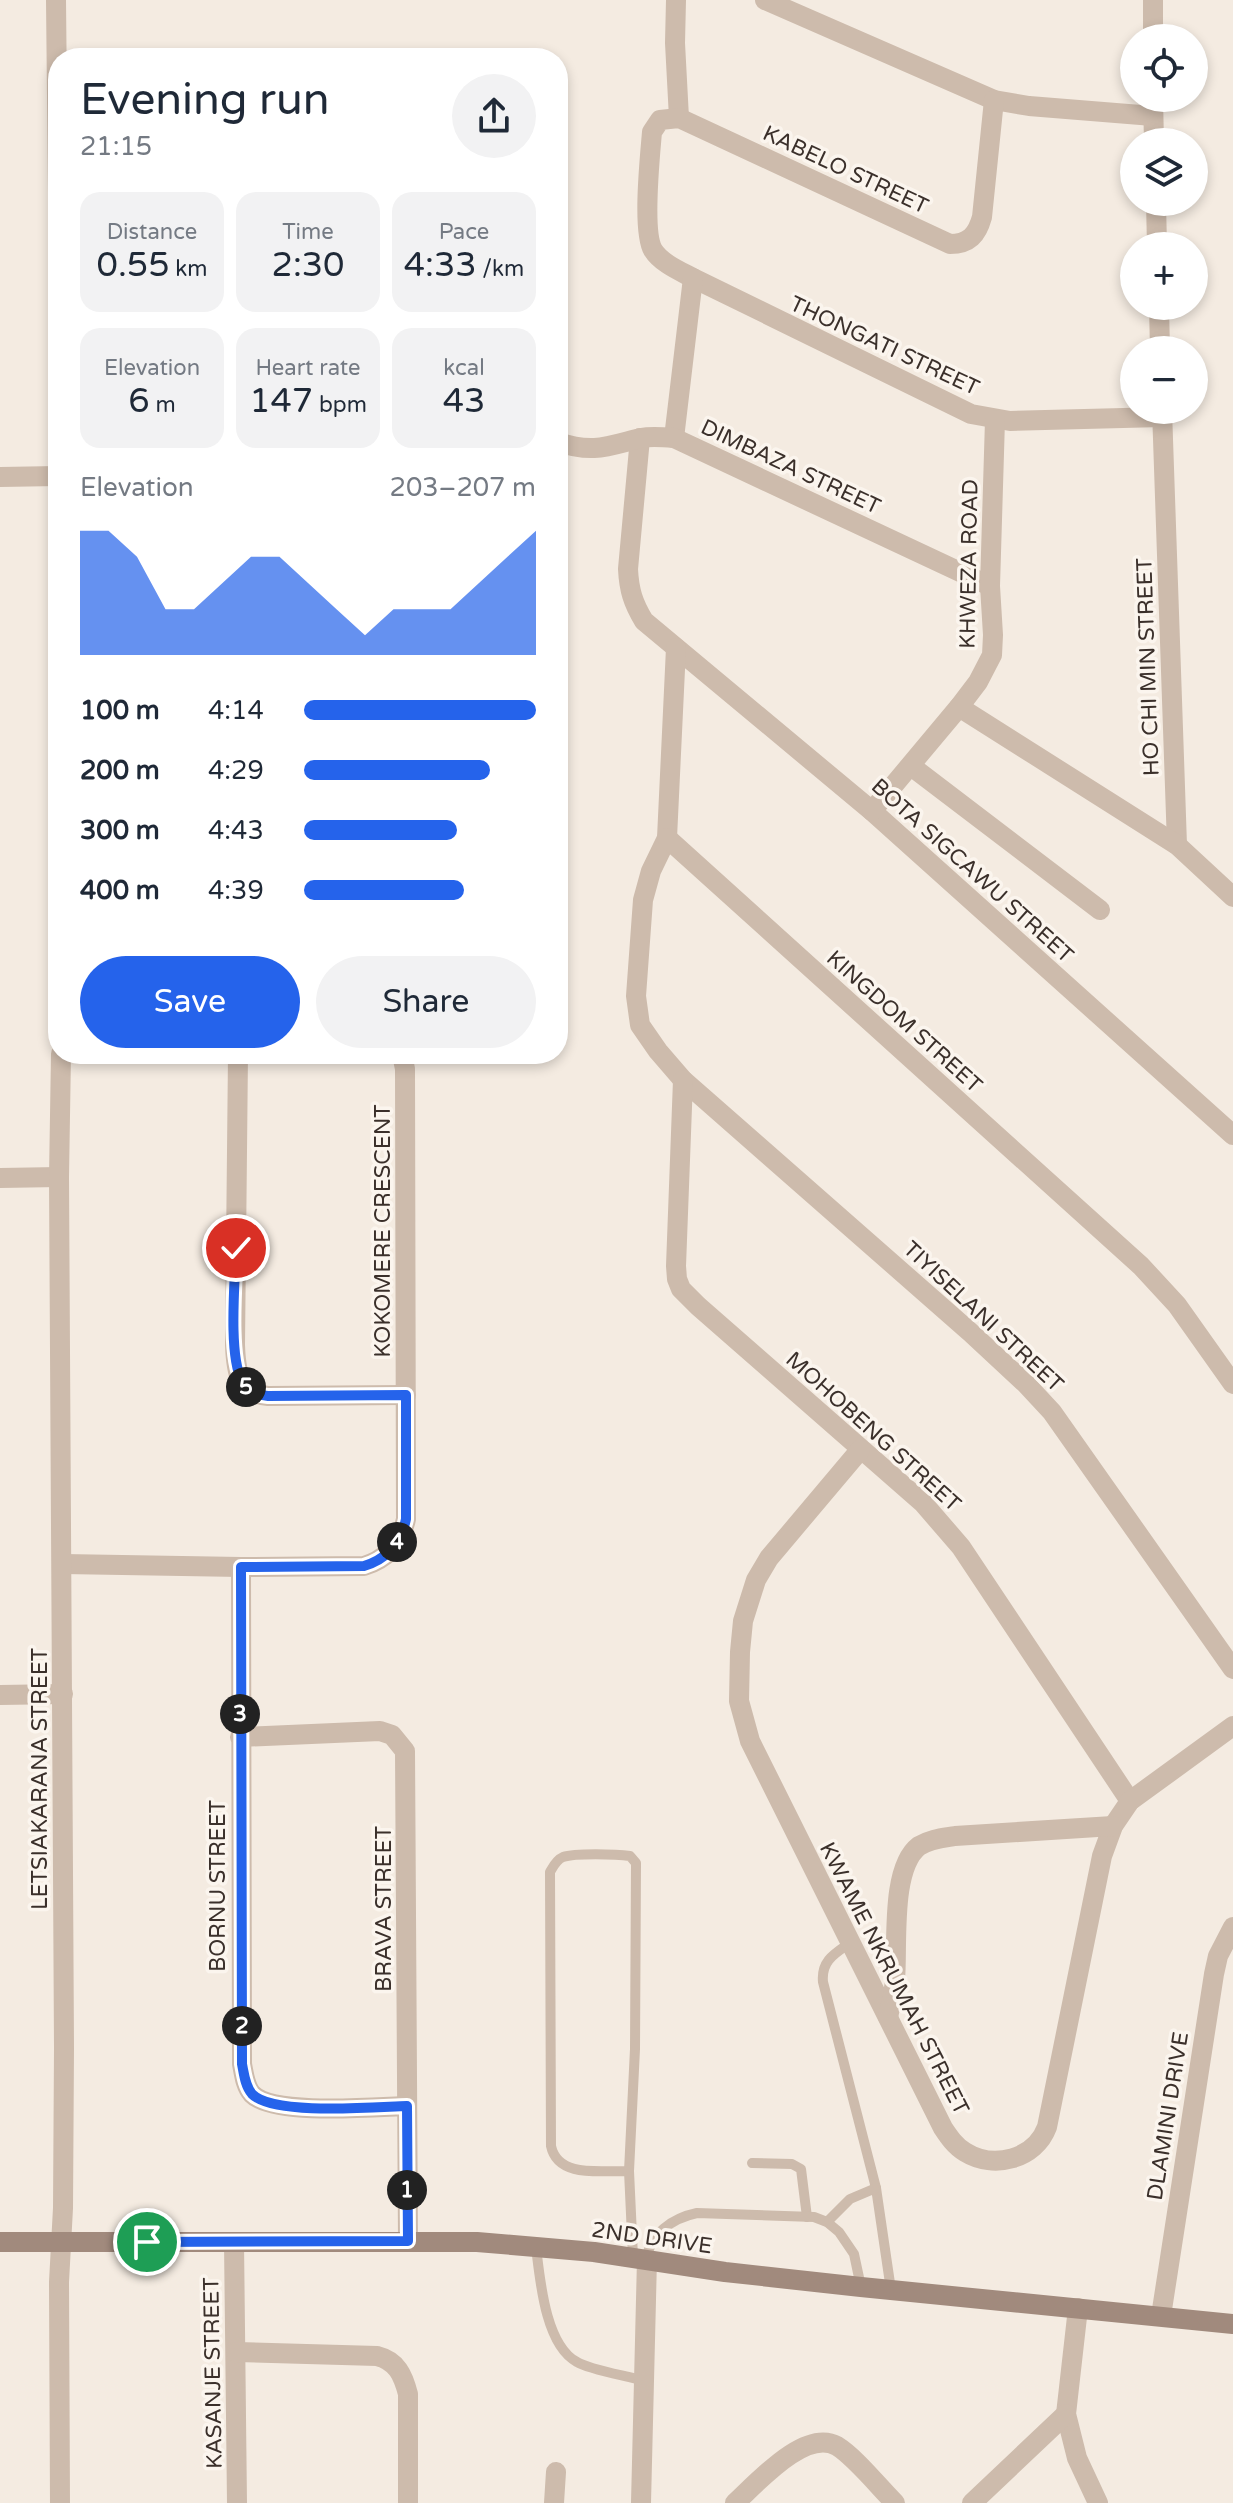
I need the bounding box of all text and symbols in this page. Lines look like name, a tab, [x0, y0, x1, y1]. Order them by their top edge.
map controls	[1120, 24, 1208, 424]
button: locate	[1120, 24, 1208, 112]
text: Evening run	[80, 74, 329, 127]
button: share	[452, 74, 536, 158]
street label: KABELO STREET	[759, 120, 933, 220]
button: layers	[1120, 128, 1208, 216]
text: 21:15	[80, 131, 152, 162]
text: Distance	[107, 219, 197, 245]
text: Time	[282, 219, 334, 245]
text: Pace	[439, 219, 489, 245]
button: +	[1120, 232, 1208, 320]
text: 0.55	[97, 245, 170, 286]
text: 2:30	[272, 245, 344, 286]
text: 4:33	[404, 245, 477, 286]
text: km	[170, 256, 207, 282]
text: /km	[477, 256, 524, 282]
street label: THONGATI STREET	[786, 291, 984, 401]
button: −	[1120, 336, 1208, 424]
text: Elevation	[104, 355, 200, 381]
text: Heart rate	[256, 355, 360, 381]
text: kcal	[443, 355, 485, 381]
text: 6	[128, 381, 150, 422]
text: 147	[249, 381, 313, 422]
text: 43	[443, 381, 485, 422]
text: m	[150, 392, 176, 418]
text: bpm	[313, 392, 367, 418]
street label: DIMBAZA STREET	[697, 414, 885, 520]
text: Elevation	[80, 472, 194, 503]
text: 203–207 m	[390, 472, 536, 503]
street label: KHWEZA ROAD	[955, 479, 983, 649]
street label: HO CHI MIN STREET	[1131, 557, 1165, 776]
text: 100 m	[80, 695, 160, 726]
text: 4:14	[208, 695, 264, 726]
text: 200 m	[80, 755, 160, 786]
text: 4:29	[208, 755, 264, 786]
street label: BOTA SIGCAWU STREET	[866, 773, 1079, 969]
text: 300 m	[80, 815, 160, 846]
text: 4:43	[208, 815, 264, 846]
text: 400 m	[80, 875, 160, 906]
text: 4:39	[208, 875, 264, 906]
street label: KINGDOM STREET	[821, 945, 988, 1099]
button: Save	[80, 956, 300, 1048]
button: Share	[316, 956, 536, 1048]
street label: KOKOMERE CRESCENT	[370, 1104, 396, 1358]
pin	[202, 1214, 270, 1282]
icon: check	[214, 1226, 258, 1270]
street label: TIYISELANI STREET	[898, 1236, 1069, 1398]
street label: MOHOBENG STREET	[781, 1346, 967, 1517]
pin: 5	[226, 1367, 266, 1407]
text: 5	[239, 1374, 253, 1400]
pin: 4	[377, 1522, 417, 1562]
text: 4	[390, 1529, 404, 1555]
street label: LETSIAKARANA STREET	[27, 1647, 53, 1910]
pin: 3	[220, 1694, 260, 1734]
text: 3	[233, 1701, 247, 1727]
street label: BORNU STREET	[205, 1799, 231, 1972]
street label: BRAVA STREET	[371, 1825, 397, 1992]
street label: KWAME NKRUMAH STREET	[814, 1838, 975, 2120]
pin: 2	[222, 2006, 262, 2046]
text: 2	[235, 2013, 249, 2039]
street label: DLAMINI DRIVE	[1142, 2030, 1194, 2202]
pin: 1	[387, 2170, 427, 2210]
text: 1	[400, 2177, 414, 2203]
pin	[113, 2208, 181, 2276]
street label: 2ND DRIVE	[590, 2217, 714, 2259]
icon: arrive	[125, 2220, 169, 2264]
street label: KASANJE STREET	[198, 2276, 228, 2469]

